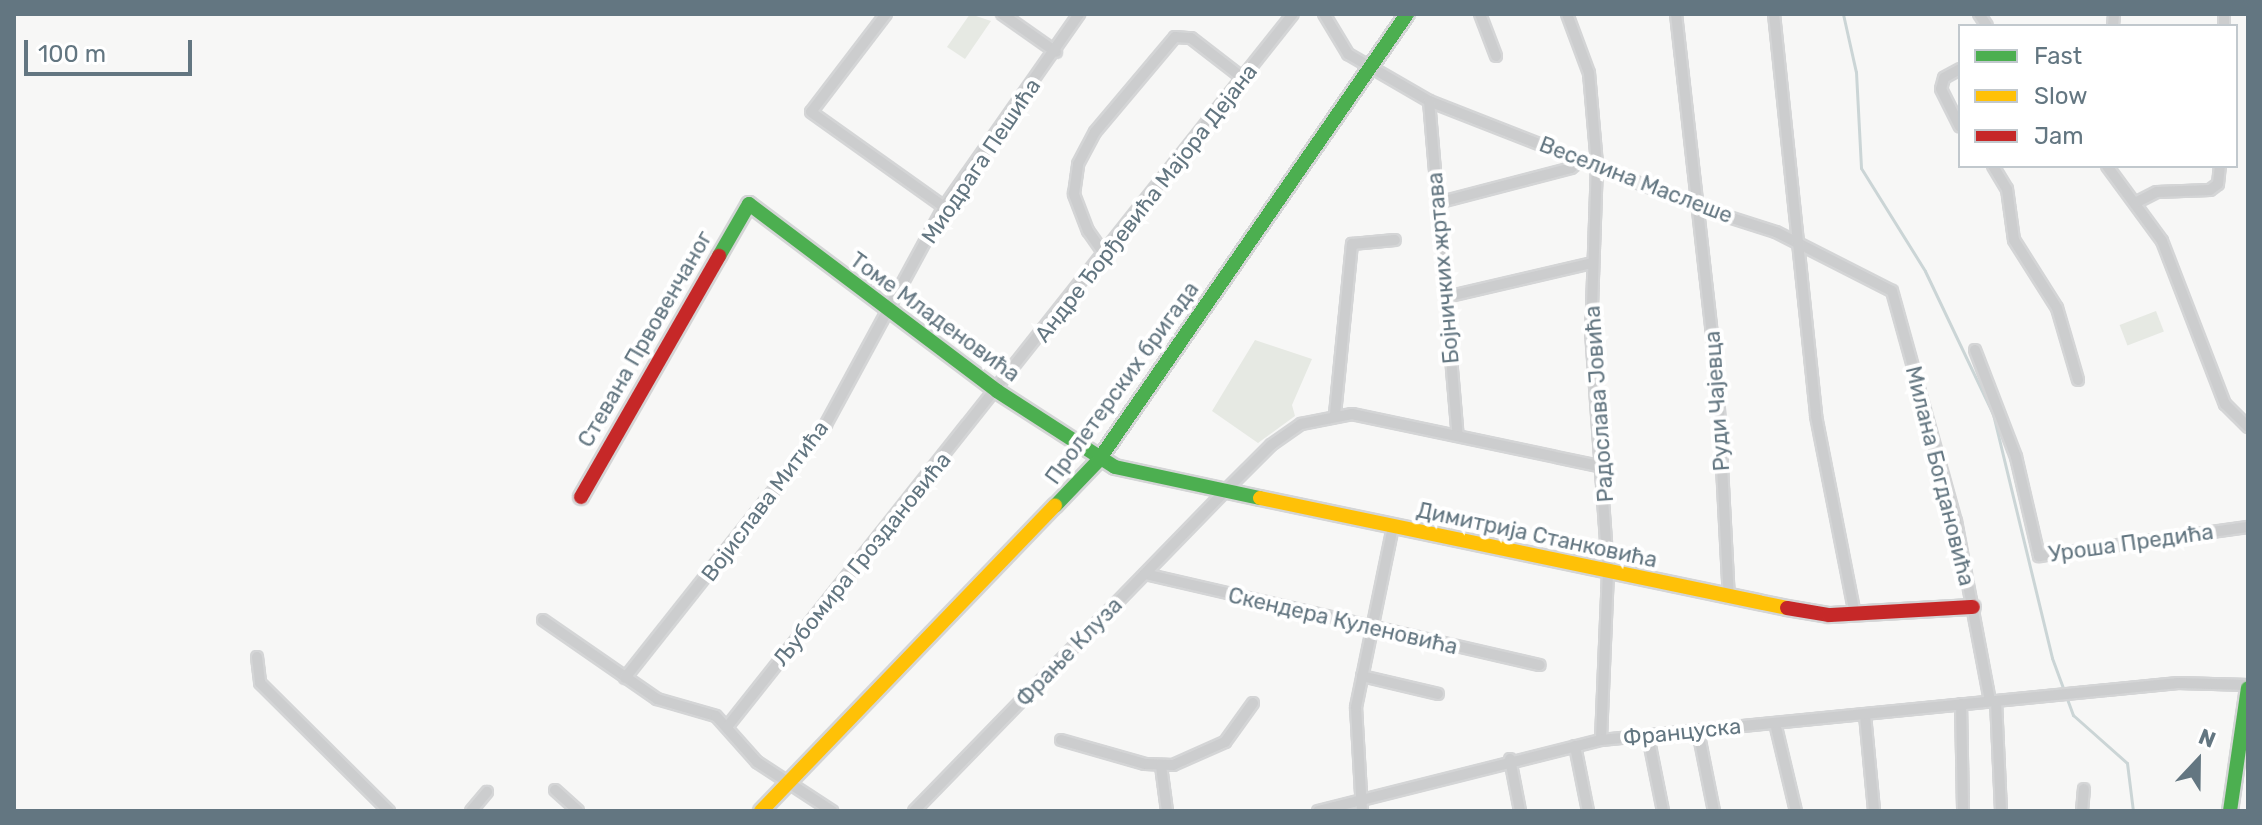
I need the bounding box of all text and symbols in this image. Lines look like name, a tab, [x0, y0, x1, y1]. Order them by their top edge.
scale bar	[28, 24, 196, 74]
legend	[1958, 24, 2238, 168]
text: 100 m	[38, 40, 106, 68]
text: Fast	[2034, 42, 2082, 70]
street label: Андре Ђорђевића Мајора Дејана	[1029, 59, 1263, 347]
street label: Миодрага Пешића	[916, 73, 1046, 249]
text: Slow	[2034, 82, 2087, 110]
text: Jam	[2034, 122, 2084, 150]
street label: Веселина Маслеше	[1536, 131, 1736, 229]
street label: Бојничких жртава	[1421, 171, 1465, 365]
street label: Стевана Првовенчаног	[572, 226, 718, 452]
street label: Томе Младеновића	[845, 247, 1025, 387]
street label: Пролетерских бригада	[1040, 277, 1204, 489]
street label: Радослава Јовића	[1579, 305, 1619, 503]
street label: Руди Чајевца	[1699, 330, 1735, 472]
street label: Милана Богдановића	[1900, 363, 1980, 589]
street label: Војислава Митића	[696, 415, 834, 587]
street label: Љубомира Гроздановића	[768, 447, 956, 671]
street label: Димитрија Станковића	[1414, 497, 1660, 573]
street label: Уроша Предића	[2047, 518, 2215, 568]
street label: Скендера Куленовића	[1226, 582, 1460, 660]
street label: Фрање Клуза	[1010, 592, 1128, 712]
street label: Француска	[1622, 713, 1742, 751]
north arrow	[2158, 721, 2238, 801]
text: N	[2195, 723, 2220, 754]

